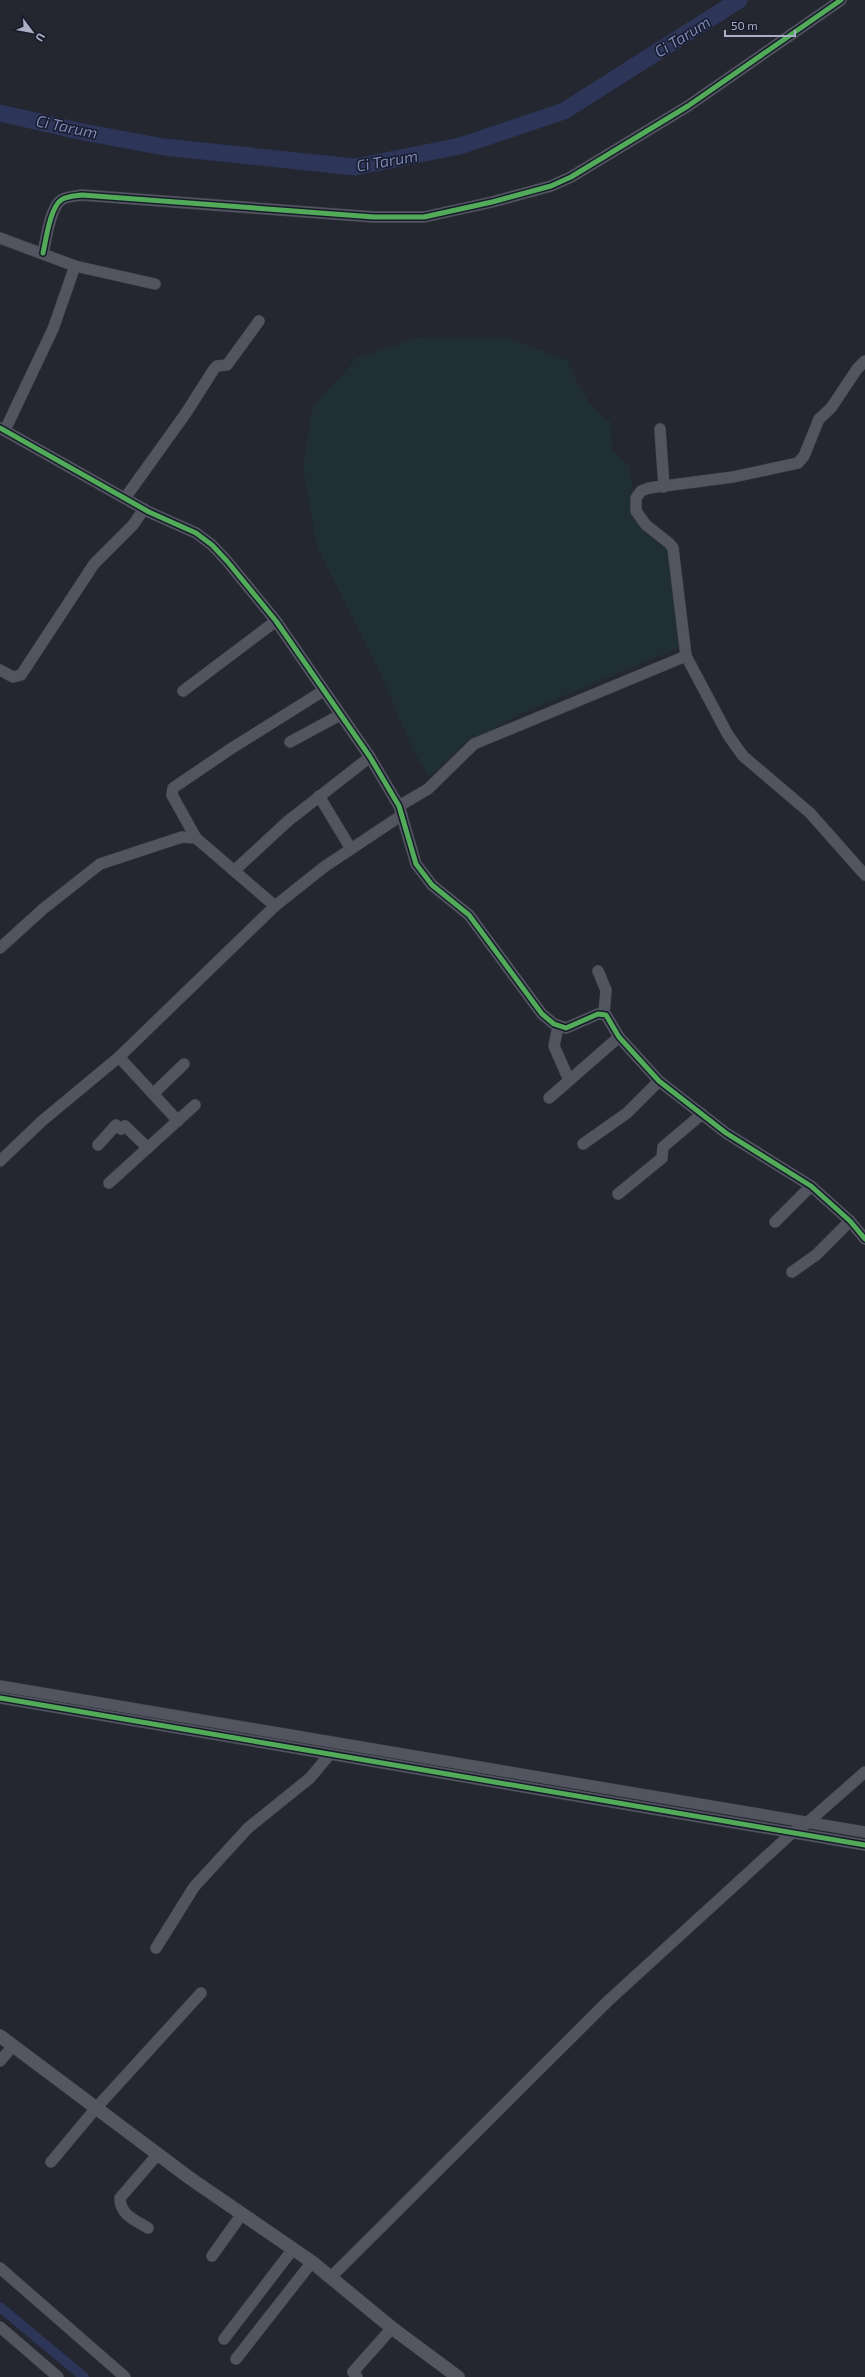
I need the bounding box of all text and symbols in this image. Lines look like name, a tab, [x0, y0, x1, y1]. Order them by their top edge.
water label: Ci Tarum	[651, 11, 713, 61]
north arrow	[12, 12, 52, 52]
scale bar	[725, 12, 795, 38]
text: 50 m	[731, 18, 758, 32]
text: U	[33, 31, 48, 44]
water label: Ci Tarum	[35, 110, 99, 142]
water label: Ci Tarum	[355, 145, 419, 175]

